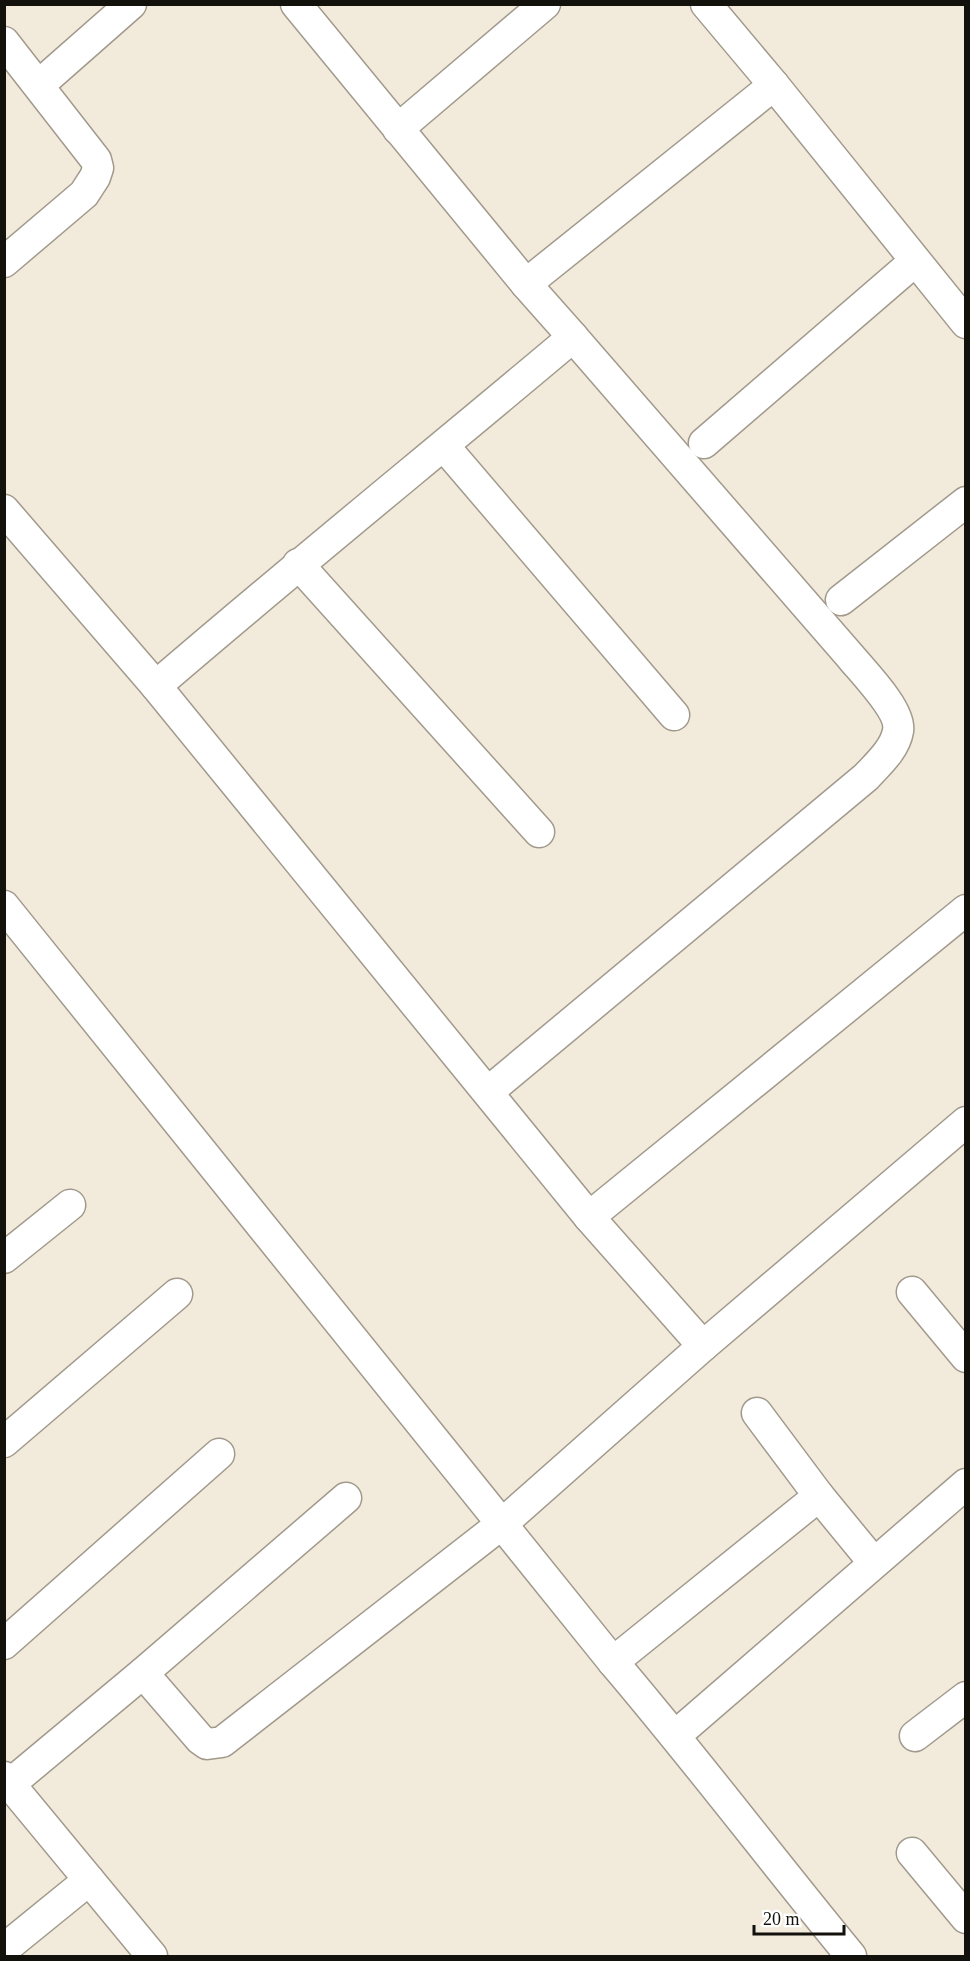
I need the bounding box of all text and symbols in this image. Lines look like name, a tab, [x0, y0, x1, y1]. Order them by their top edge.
scale bar	[754, 1898, 844, 1936]
text: 20 m	[763, 1909, 800, 1929]

